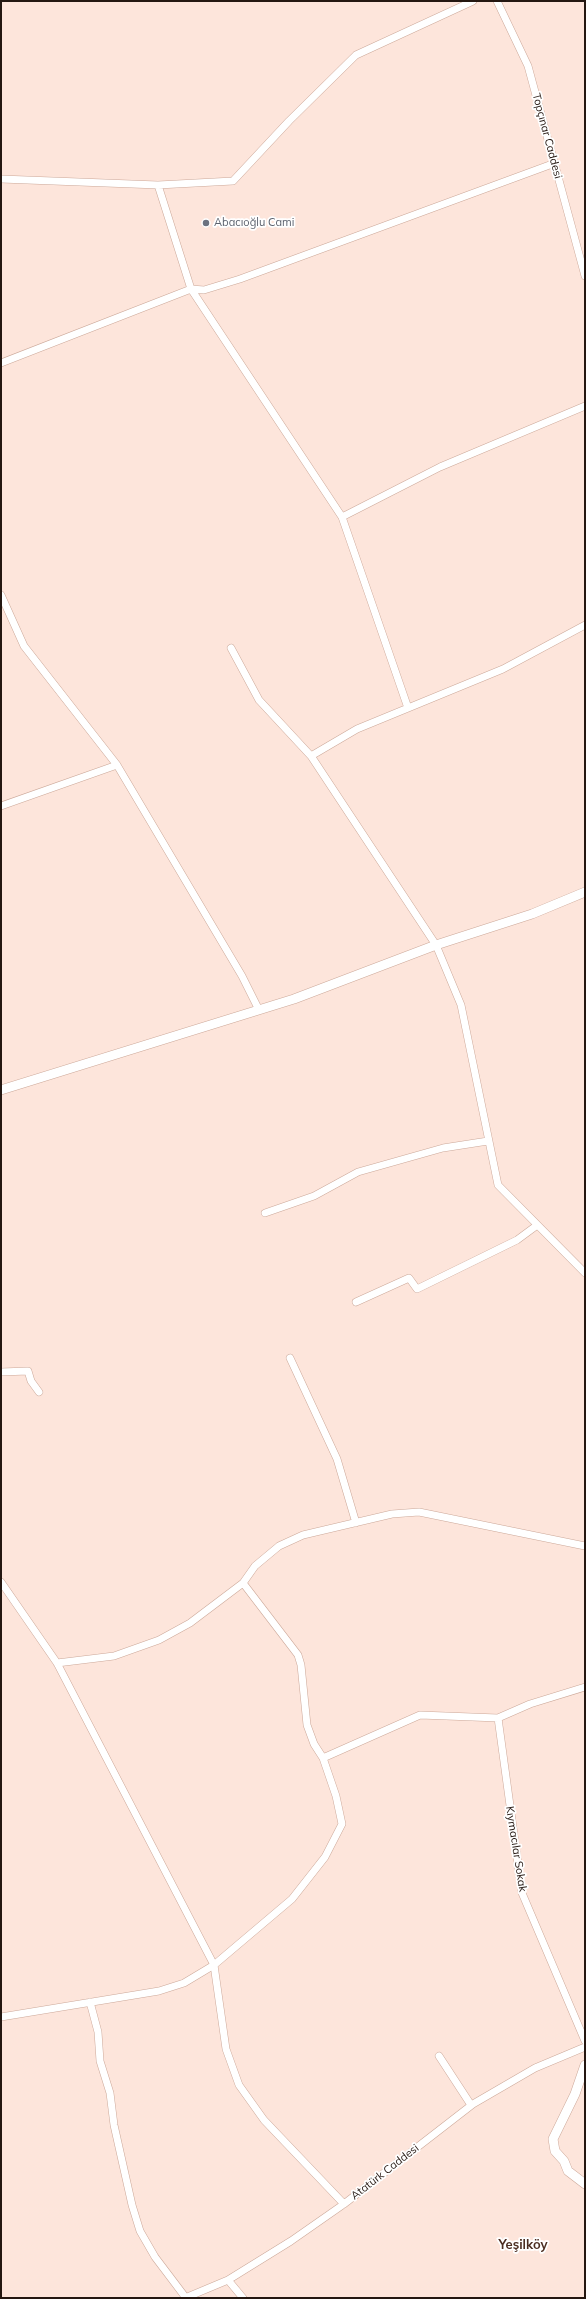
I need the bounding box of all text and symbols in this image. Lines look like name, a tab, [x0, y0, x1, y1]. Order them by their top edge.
street label: Topçınar Caddesi	[529, 92, 565, 180]
place label: Abacıoğlu Cami	[214, 216, 294, 230]
marker: Abacıoğlu Cami	[201, 218, 211, 228]
street label: Kıymacılar Sokak	[503, 1805, 529, 1893]
street label: Atatürk Caddesi	[348, 2141, 422, 2203]
district label: Yeşilköy	[498, 2237, 548, 2253]

